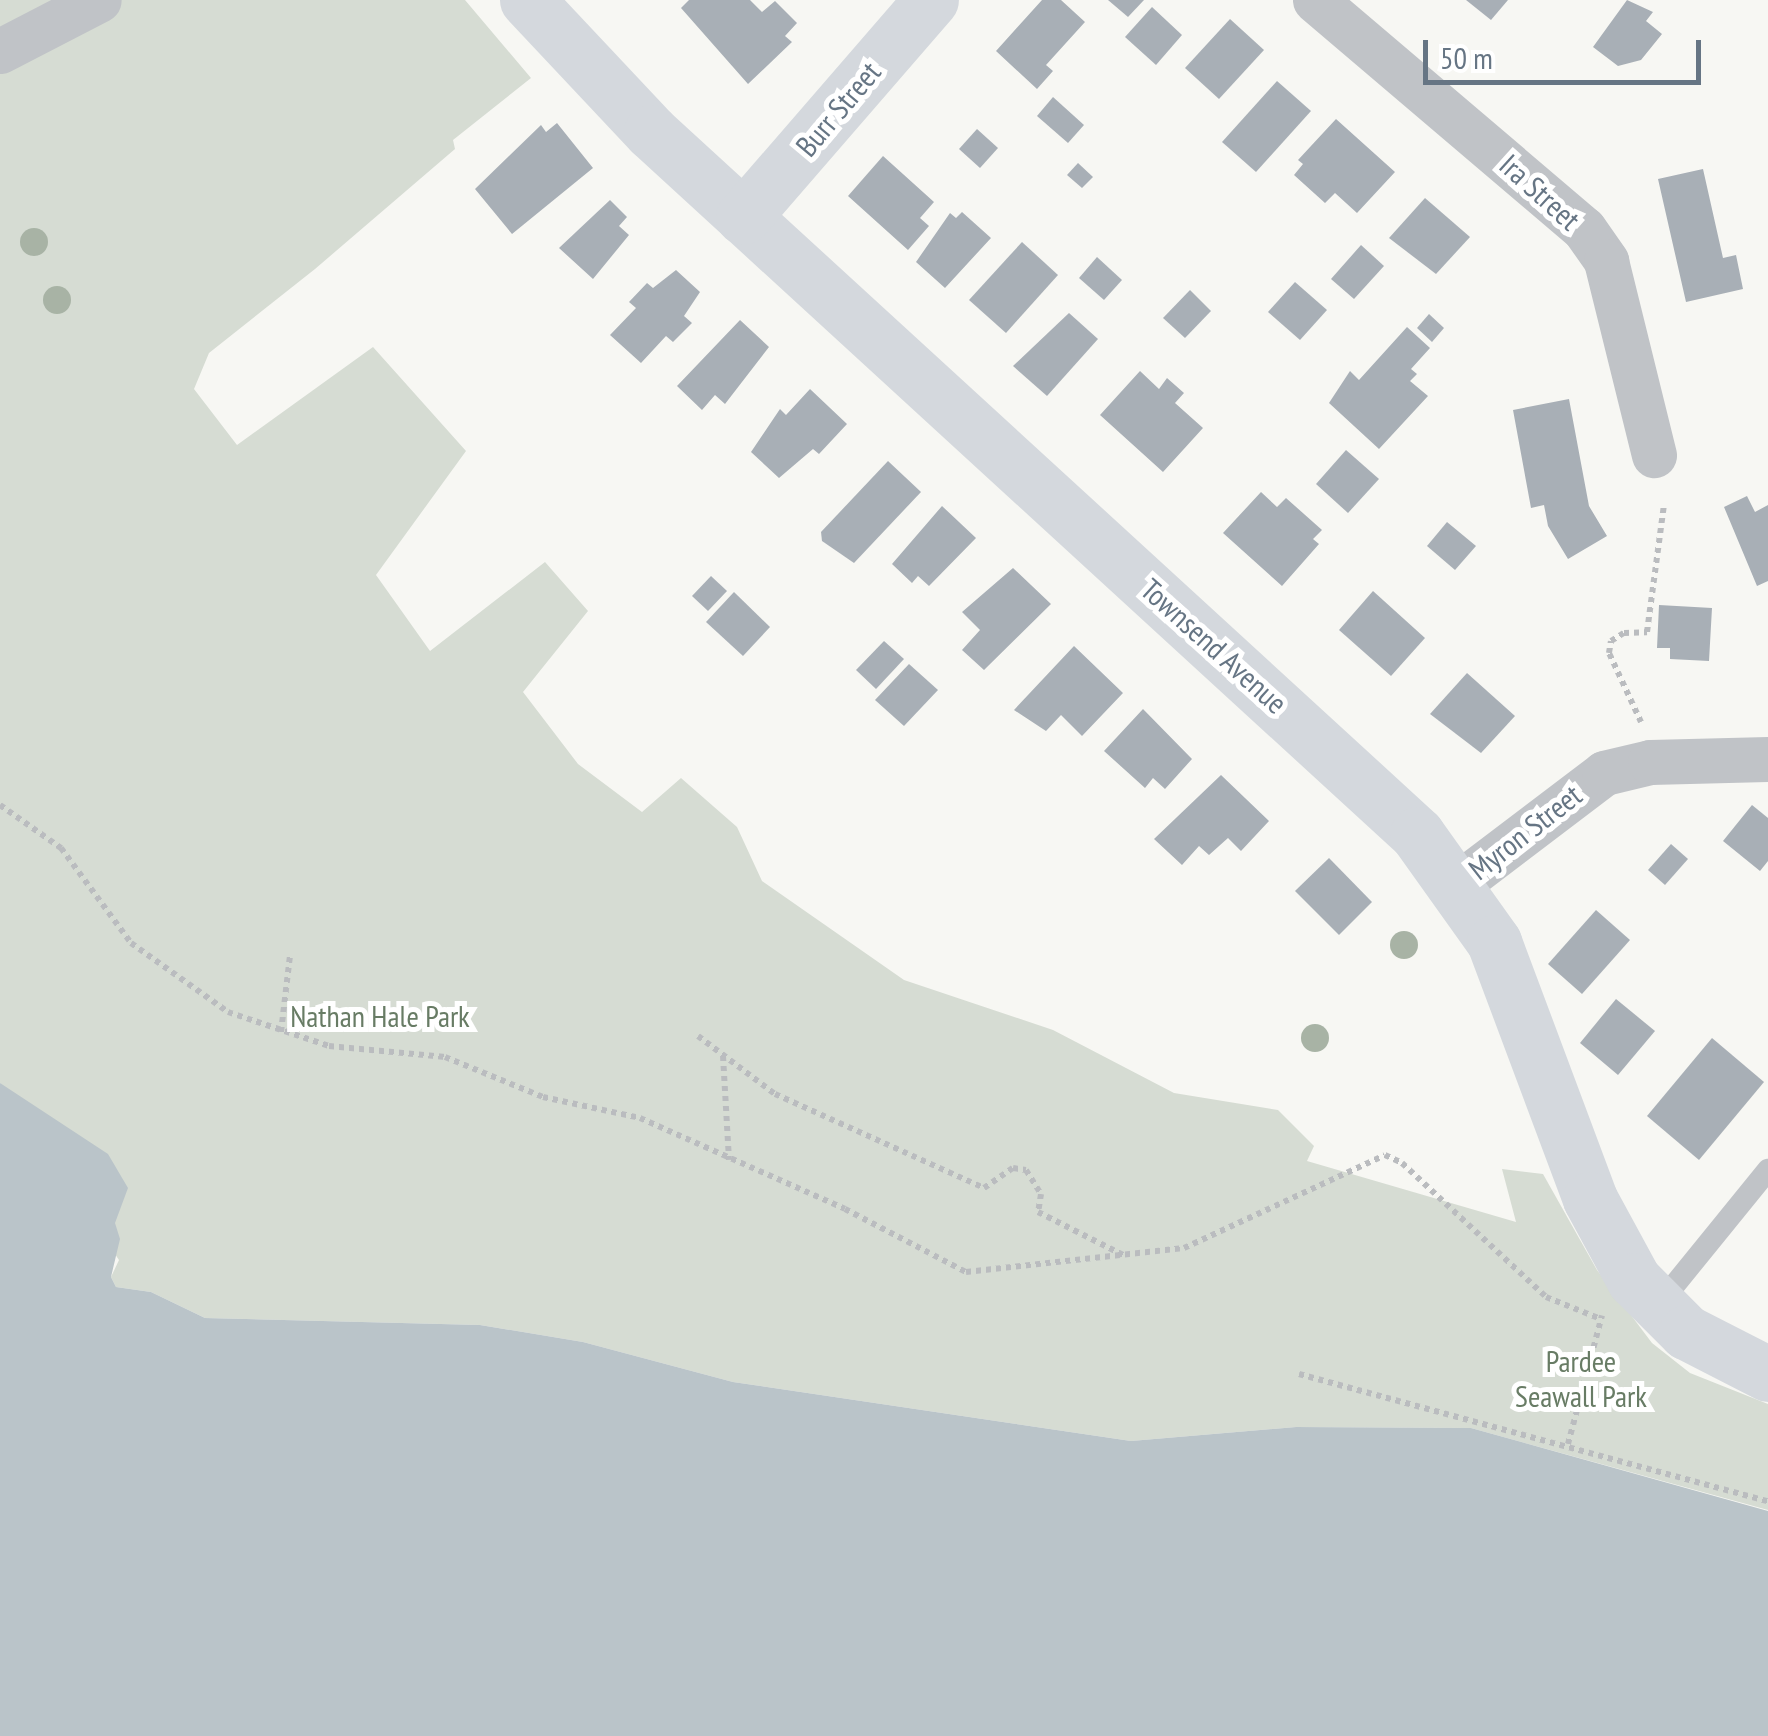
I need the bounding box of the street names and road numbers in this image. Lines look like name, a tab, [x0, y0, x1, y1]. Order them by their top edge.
street label: Burr Street	[788, 55, 888, 163]
street label: Ira Street	[1492, 147, 1588, 237]
street label: Townsend Avenue	[1133, 571, 1295, 721]
street label: Myron Street	[1461, 777, 1589, 887]

